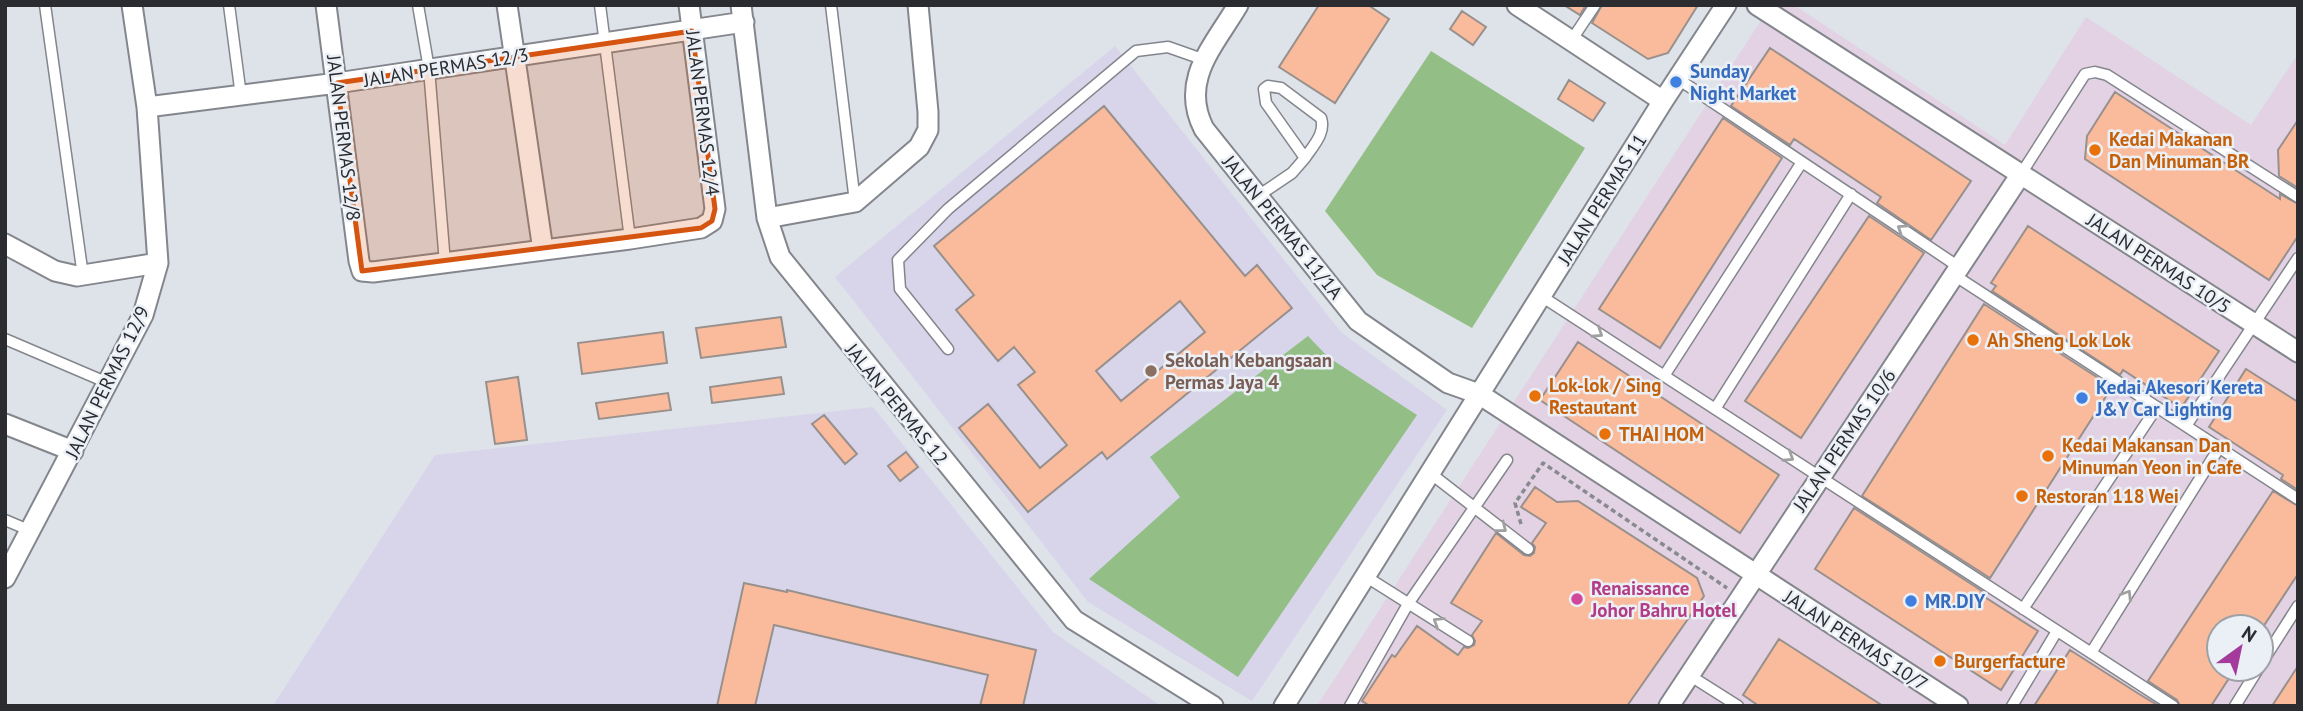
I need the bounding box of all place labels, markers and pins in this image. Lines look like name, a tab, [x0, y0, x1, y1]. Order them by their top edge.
place label: Sunday Night Market	[1690, 59, 1797, 105]
marker: Sunday Night Market	[1668, 74, 1684, 90]
place label: Kedai Makanan Dan Minuman BR	[2109, 127, 2250, 173]
marker: Kedai Makanan Dan Minuman BR	[2087, 142, 2103, 158]
place label: Ah Sheng Lok Lok	[1987, 328, 2131, 352]
marker: Ah Sheng Lok Lok	[1965, 332, 1981, 348]
place label: Sekolah Kebangsaan Permas Jaya 4	[1165, 348, 1332, 394]
marker: Sekolah Kebangsaan Permas Jaya 4	[1143, 363, 1159, 379]
place label: Lok-lok / Sing Restautant	[1549, 373, 1661, 419]
place label: Kedai Akesori Kereta J&Y Car Lighting	[2095, 375, 2263, 421]
marker: Lok-lok / Sing Restautant	[1527, 388, 1543, 404]
marker: Kedai Akesori Kereta J&Y Car Lighting	[2074, 390, 2090, 406]
place label: THAI HOM	[1619, 422, 1704, 446]
marker: THAI HOM	[1597, 426, 1613, 442]
place label: Kedai Makansan Dan Minuman Yeon in Cafe	[2062, 433, 2242, 479]
marker: Kedai Makansan Dan Minuman Yeon in Cafe	[2040, 448, 2056, 464]
place label: Restoran 118 Wei	[2036, 484, 2179, 508]
marker: Restoran 118 Wei	[2014, 488, 2030, 504]
place label: Renaissance Johor Bahru Hotel	[1590, 576, 1737, 622]
place label: MR.DIY	[1925, 589, 1986, 613]
marker: Renaissance Johor Bahru Hotel	[1569, 591, 1585, 607]
marker: MR.DIY	[1903, 593, 1919, 609]
place label: Burgerfacture	[1954, 649, 2066, 673]
marker: Burgerfacture	[1932, 653, 1948, 669]

